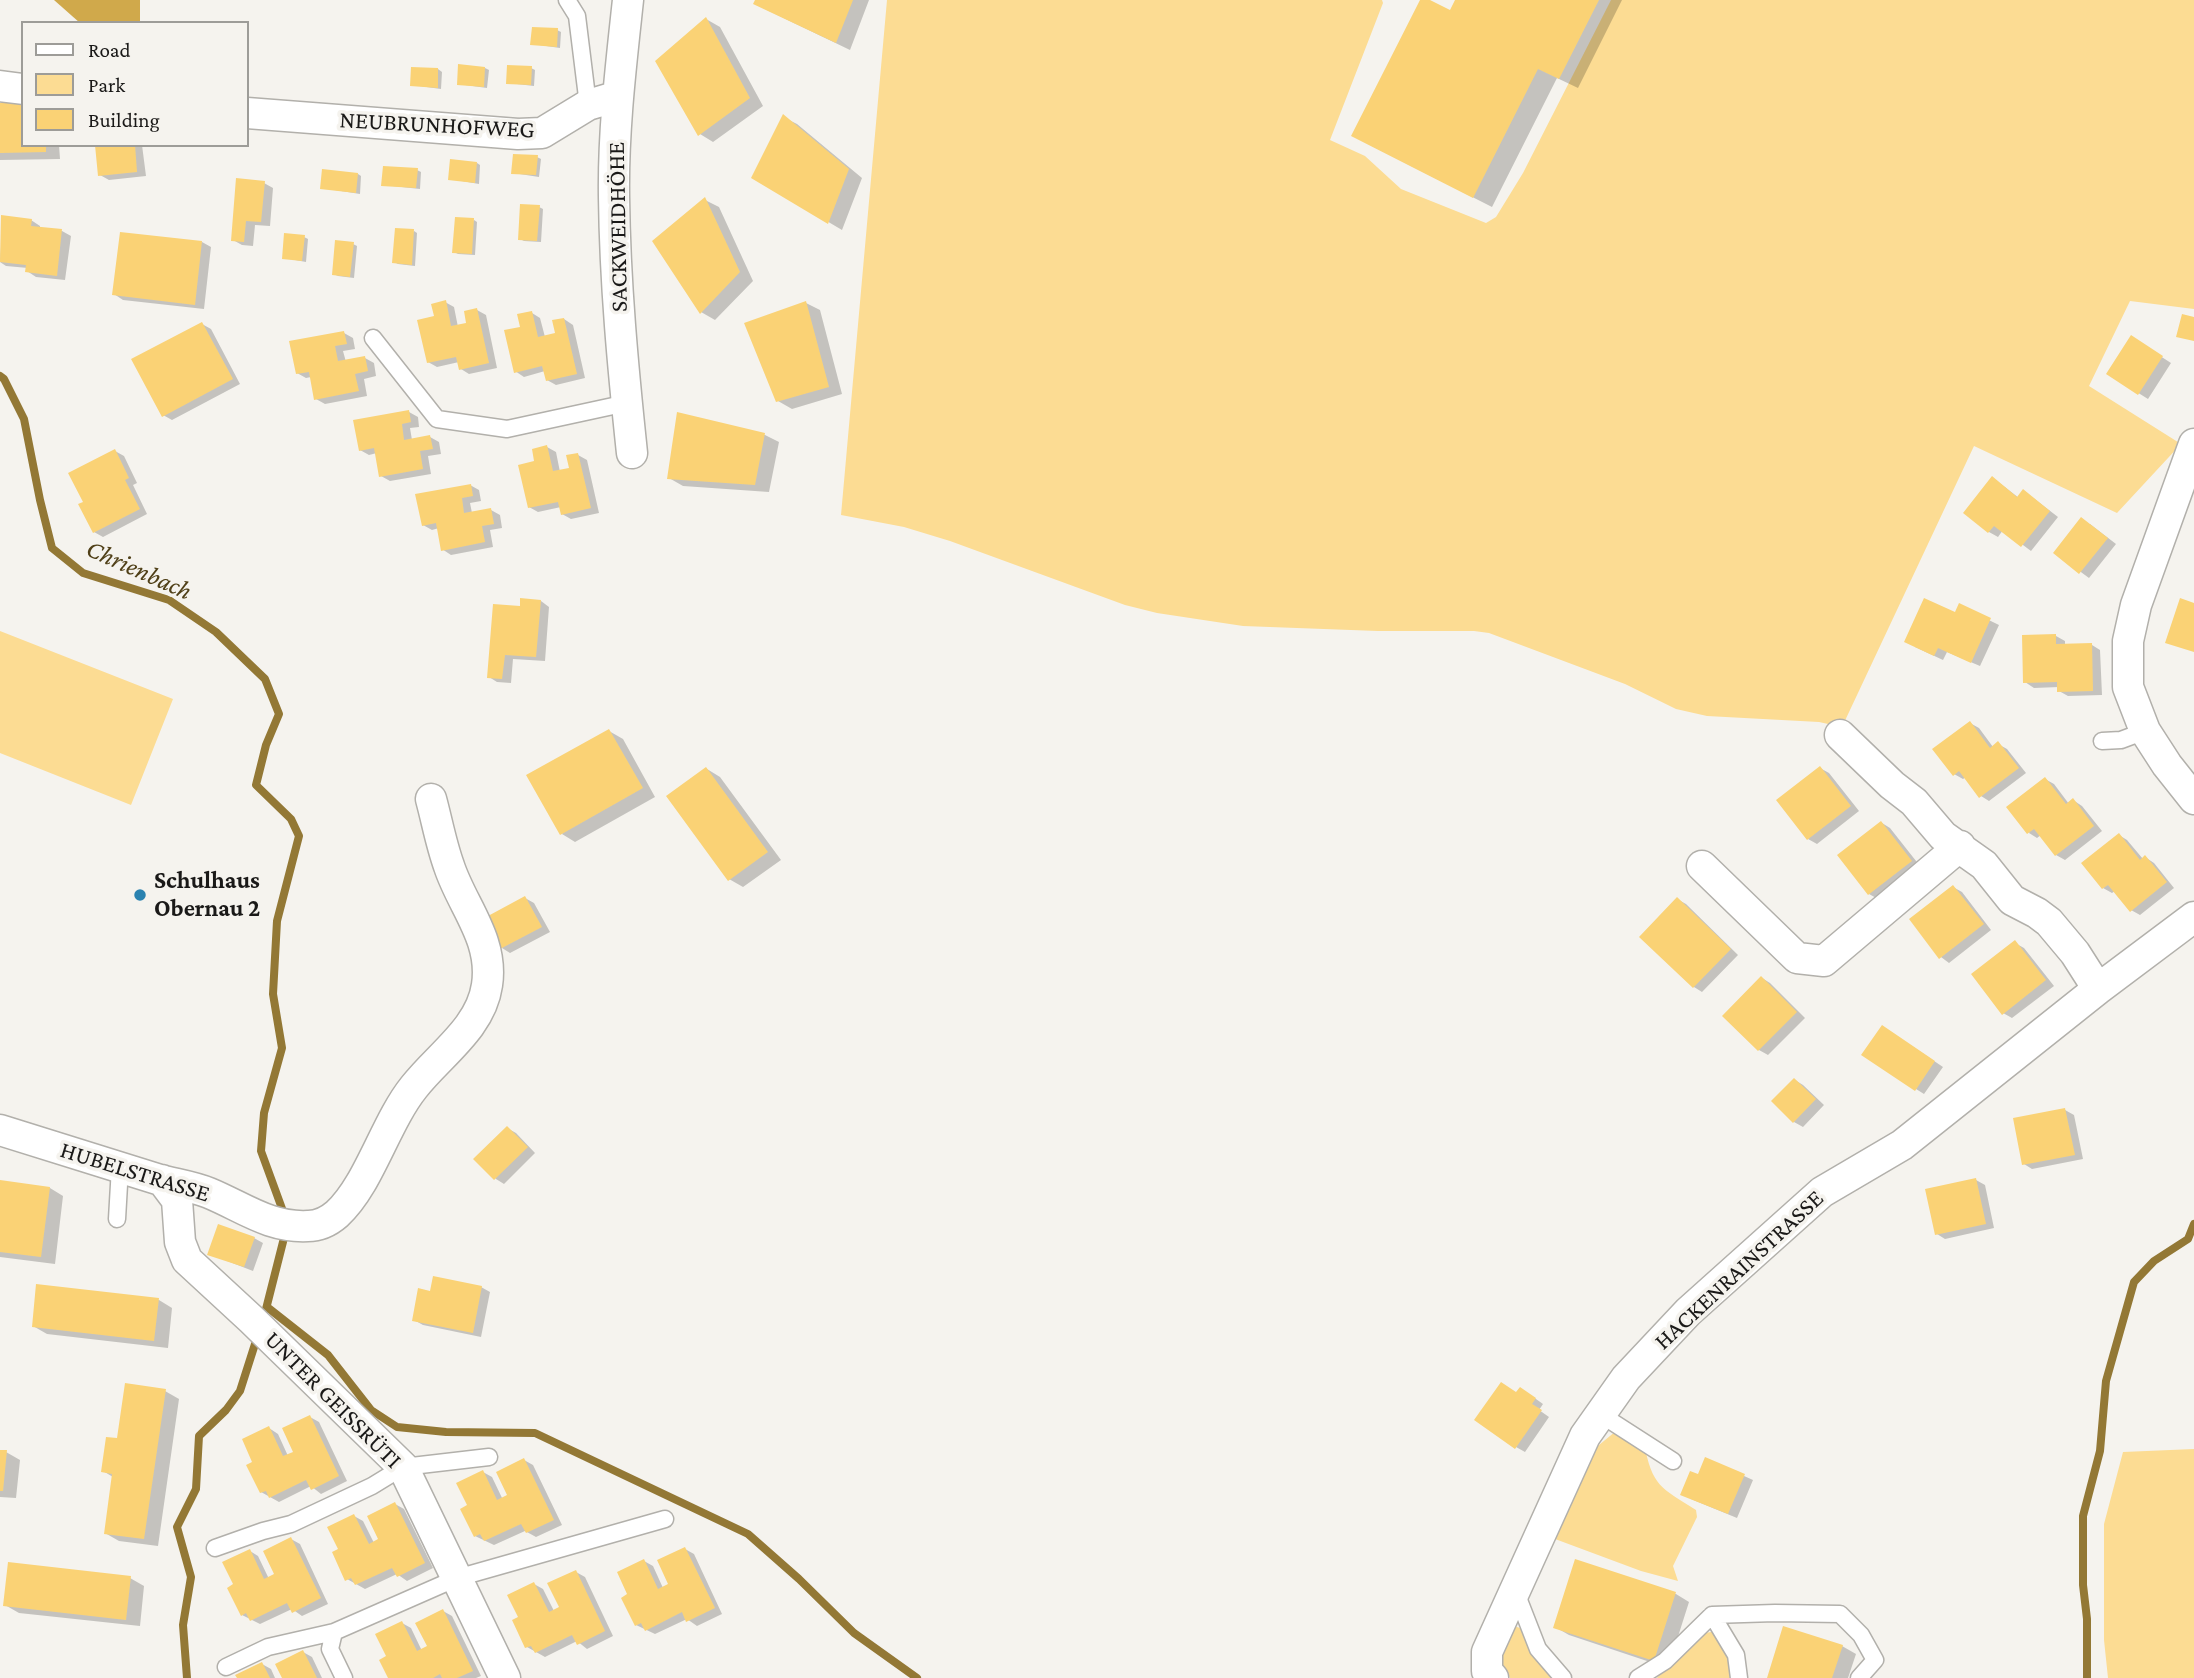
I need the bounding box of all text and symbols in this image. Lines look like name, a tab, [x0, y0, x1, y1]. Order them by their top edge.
legend	[21, 21, 248, 147]
text: Road	[88, 38, 131, 62]
text: Park	[88, 73, 125, 97]
street label: NEUBRUNHOFWEG	[339, 106, 535, 144]
text: Building	[88, 108, 160, 132]
street label: SACKWEIDHÖHE	[602, 142, 634, 312]
water label: Chrienbach	[81, 533, 197, 607]
place label: Schulhaus Obernau 2	[154, 867, 260, 923]
marker: Schulhaus Obernau 2	[132, 887, 148, 903]
street label: HUBELSTRASSE	[57, 1136, 213, 1208]
street label: HACKENRAINSTRASSE	[1648, 1184, 1830, 1356]
street label: UNTER GEISSRÜTI	[258, 1325, 408, 1475]

